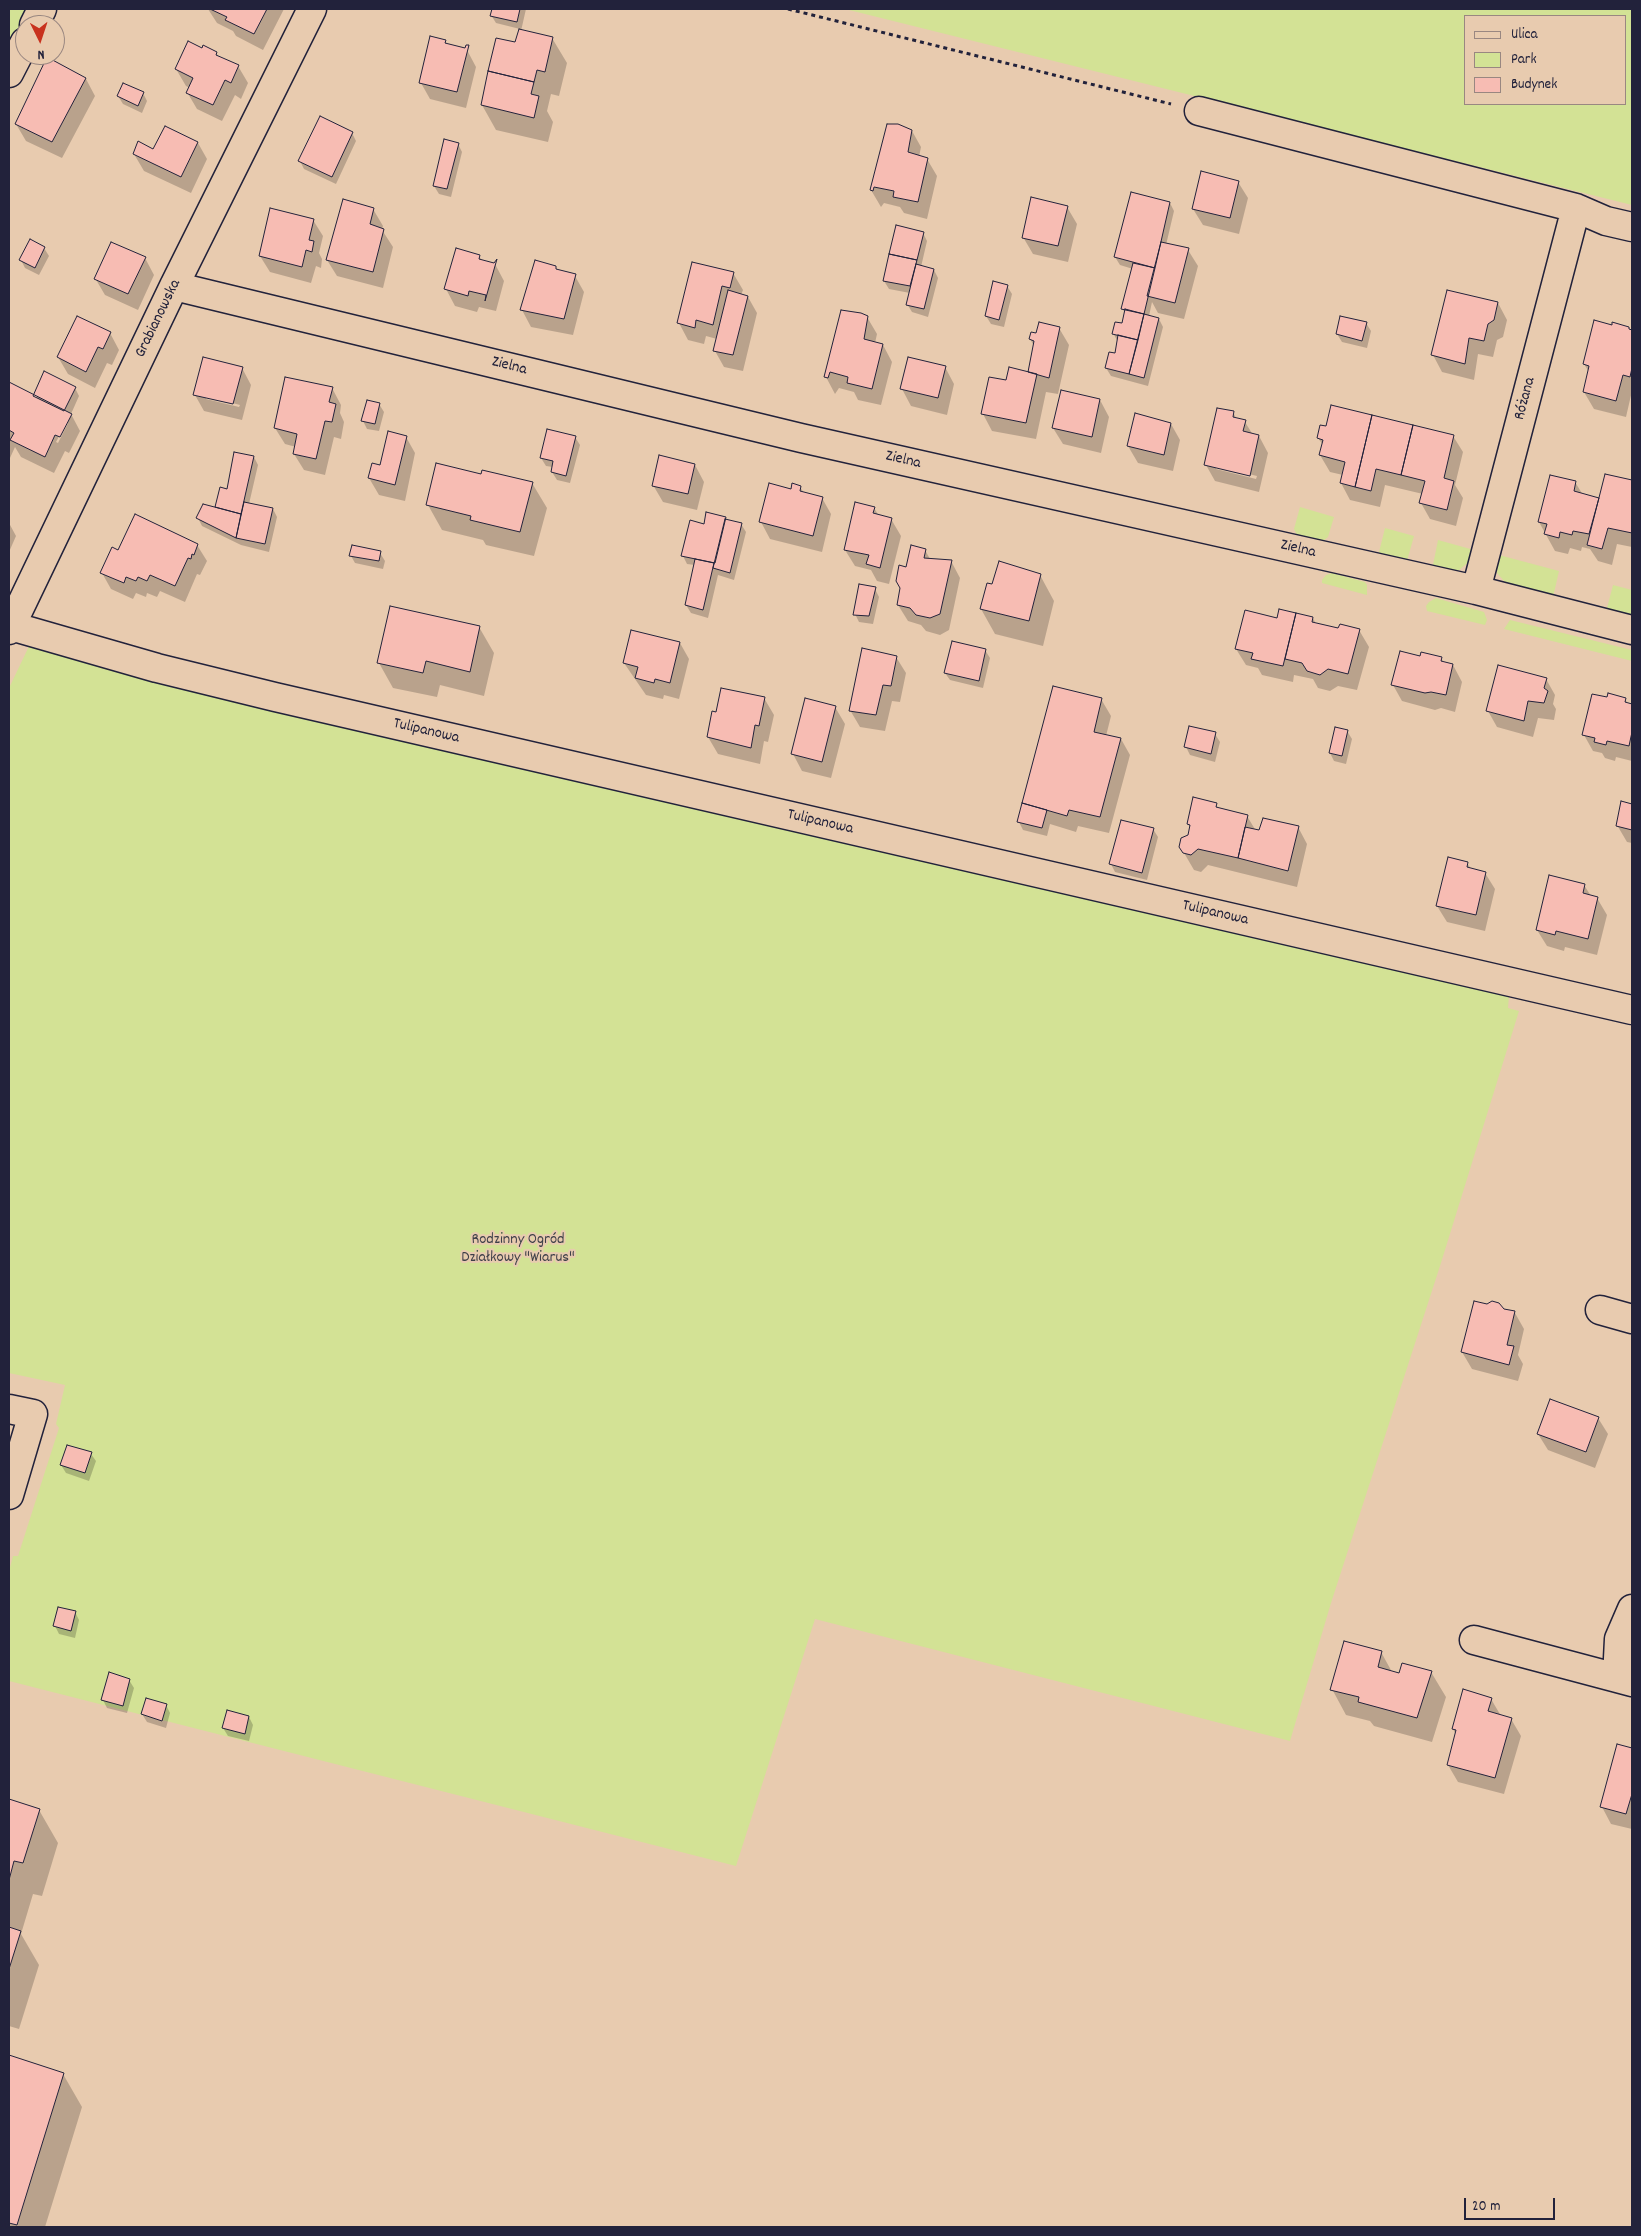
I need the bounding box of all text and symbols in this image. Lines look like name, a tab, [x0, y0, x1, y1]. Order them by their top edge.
north arrow	[15, 15, 65, 65]
legend	[1464, 15, 1626, 105]
text: Ulica	[1511, 24, 1538, 46]
text: N	[37, 44, 45, 64]
text: Park	[1511, 49, 1537, 71]
text: Budynek	[1511, 74, 1557, 96]
street label: Grabianowska	[132, 277, 186, 361]
street label: Zielna	[489, 353, 529, 381]
street label: Różana	[1511, 376, 1541, 422]
street label: Zielna	[883, 448, 923, 474]
street label: Zielna	[1278, 537, 1318, 563]
street label: Tulipanowa	[391, 715, 461, 749]
street label: Tulipanowa	[785, 806, 855, 840]
street label: Tulipanowa	[1180, 897, 1250, 931]
park label: Rodzinny Ogród Działkowy "Wiarus"	[461, 1231, 575, 1269]
scale bar	[1466, 2188, 1557, 2220]
text: 20 m	[1472, 2196, 1500, 2218]

